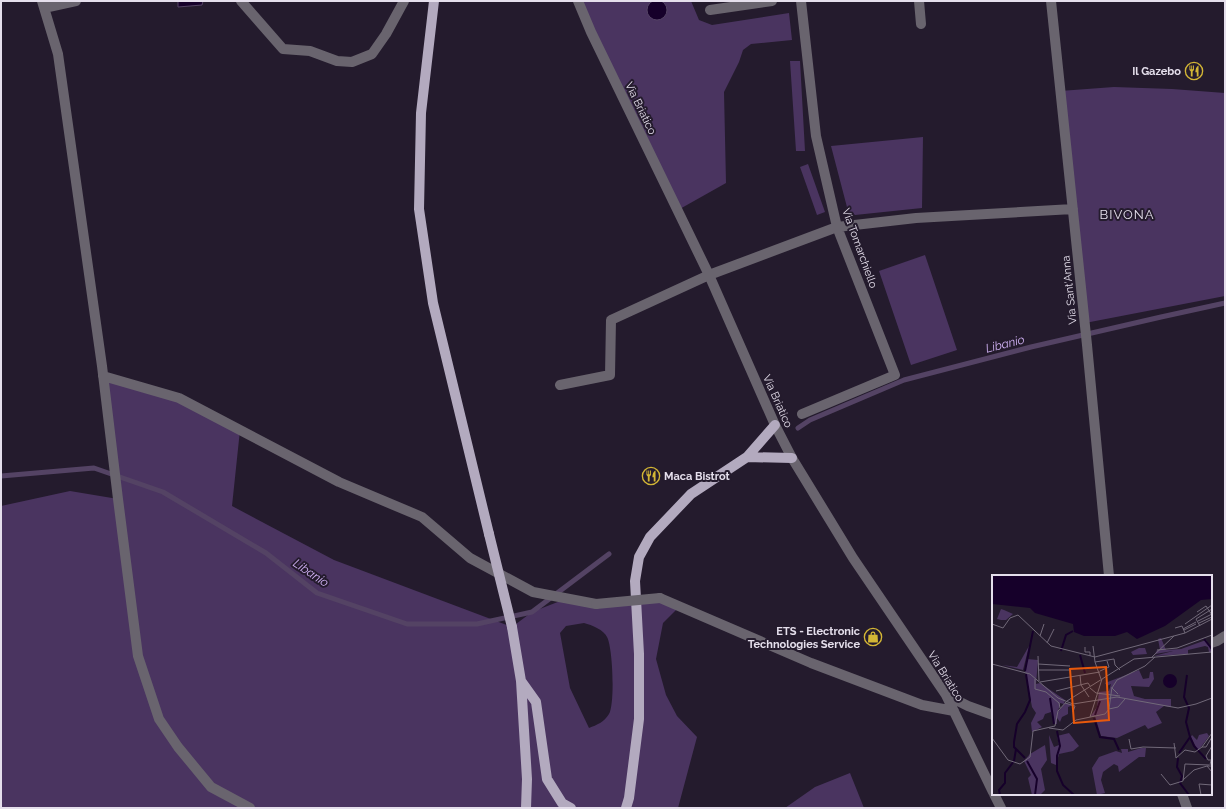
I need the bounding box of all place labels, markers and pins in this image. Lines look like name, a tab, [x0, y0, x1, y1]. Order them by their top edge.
restaurant icon: Il Gazebo	[1184, 61, 1204, 81]
place label: Il Gazebo	[1132, 65, 1181, 78]
restaurant icon: Maca Bistrot	[641, 466, 661, 486]
place label: Maca Bistrot	[664, 470, 731, 483]
place label: ETS - Electronic Technologies Service	[748, 625, 860, 651]
shop icon: ETS - Electronic Technologies Service	[863, 627, 883, 647]

